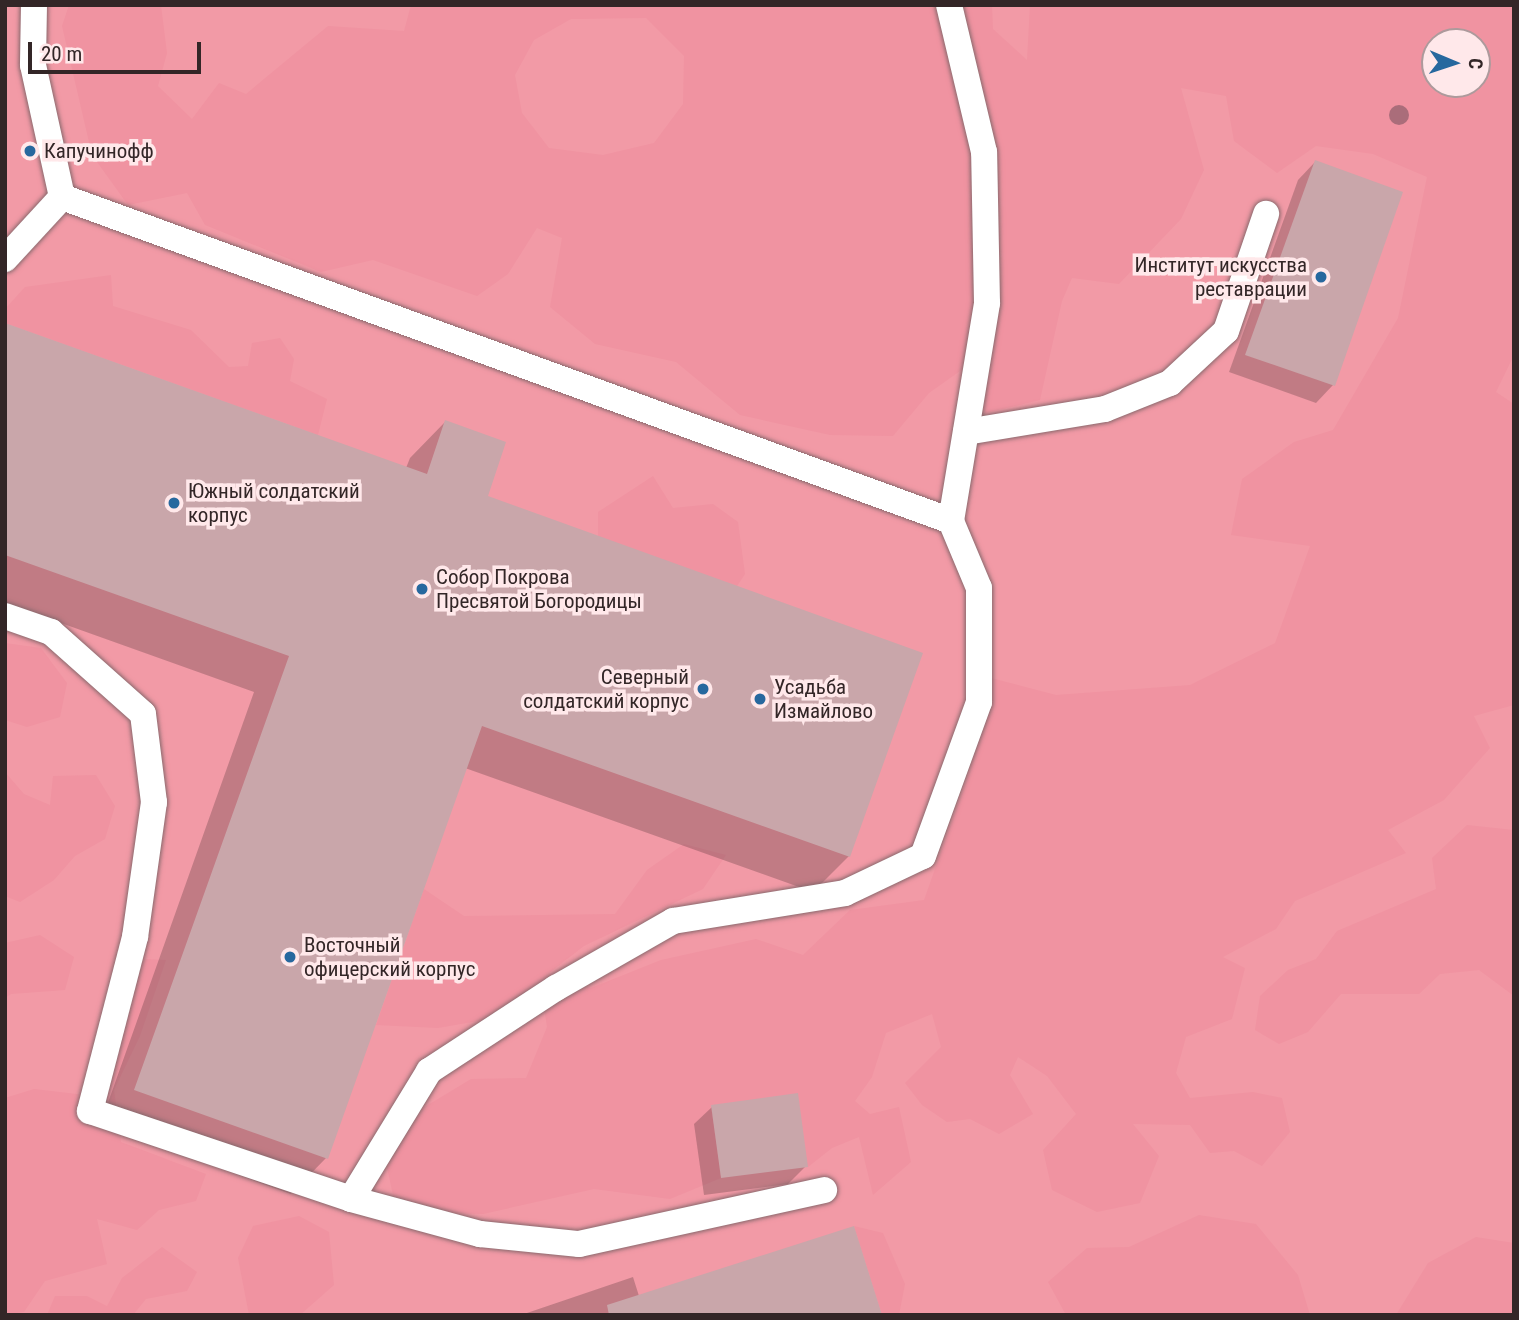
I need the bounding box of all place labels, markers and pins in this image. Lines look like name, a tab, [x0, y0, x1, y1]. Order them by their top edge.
place label: Капучинофф	[44, 138, 154, 164]
marker: Капучинофф	[22, 143, 38, 159]
place label: Институт искусства реставрации	[1134, 252, 1307, 302]
marker: Институт искусства реставрации	[1313, 269, 1329, 285]
place label: Южный солдатский корпус	[188, 478, 360, 528]
marker: Южный солдатский корпус	[166, 495, 182, 511]
place label: Собор Покрова Пресвятой Богородицы	[436, 564, 642, 614]
marker: Собор Покрова Пресвятой Богородицы	[414, 581, 430, 597]
place label: Северный солдатский корпус	[523, 664, 689, 714]
place label: Усадьба Измайлово	[774, 674, 873, 724]
marker: Северный солдатский корпус	[695, 681, 711, 697]
marker: Усадьба Измайлово	[752, 691, 768, 707]
place label: Восточный офицерский корпус	[304, 932, 475, 982]
marker: Восточный офицерский корпус	[282, 949, 298, 965]

